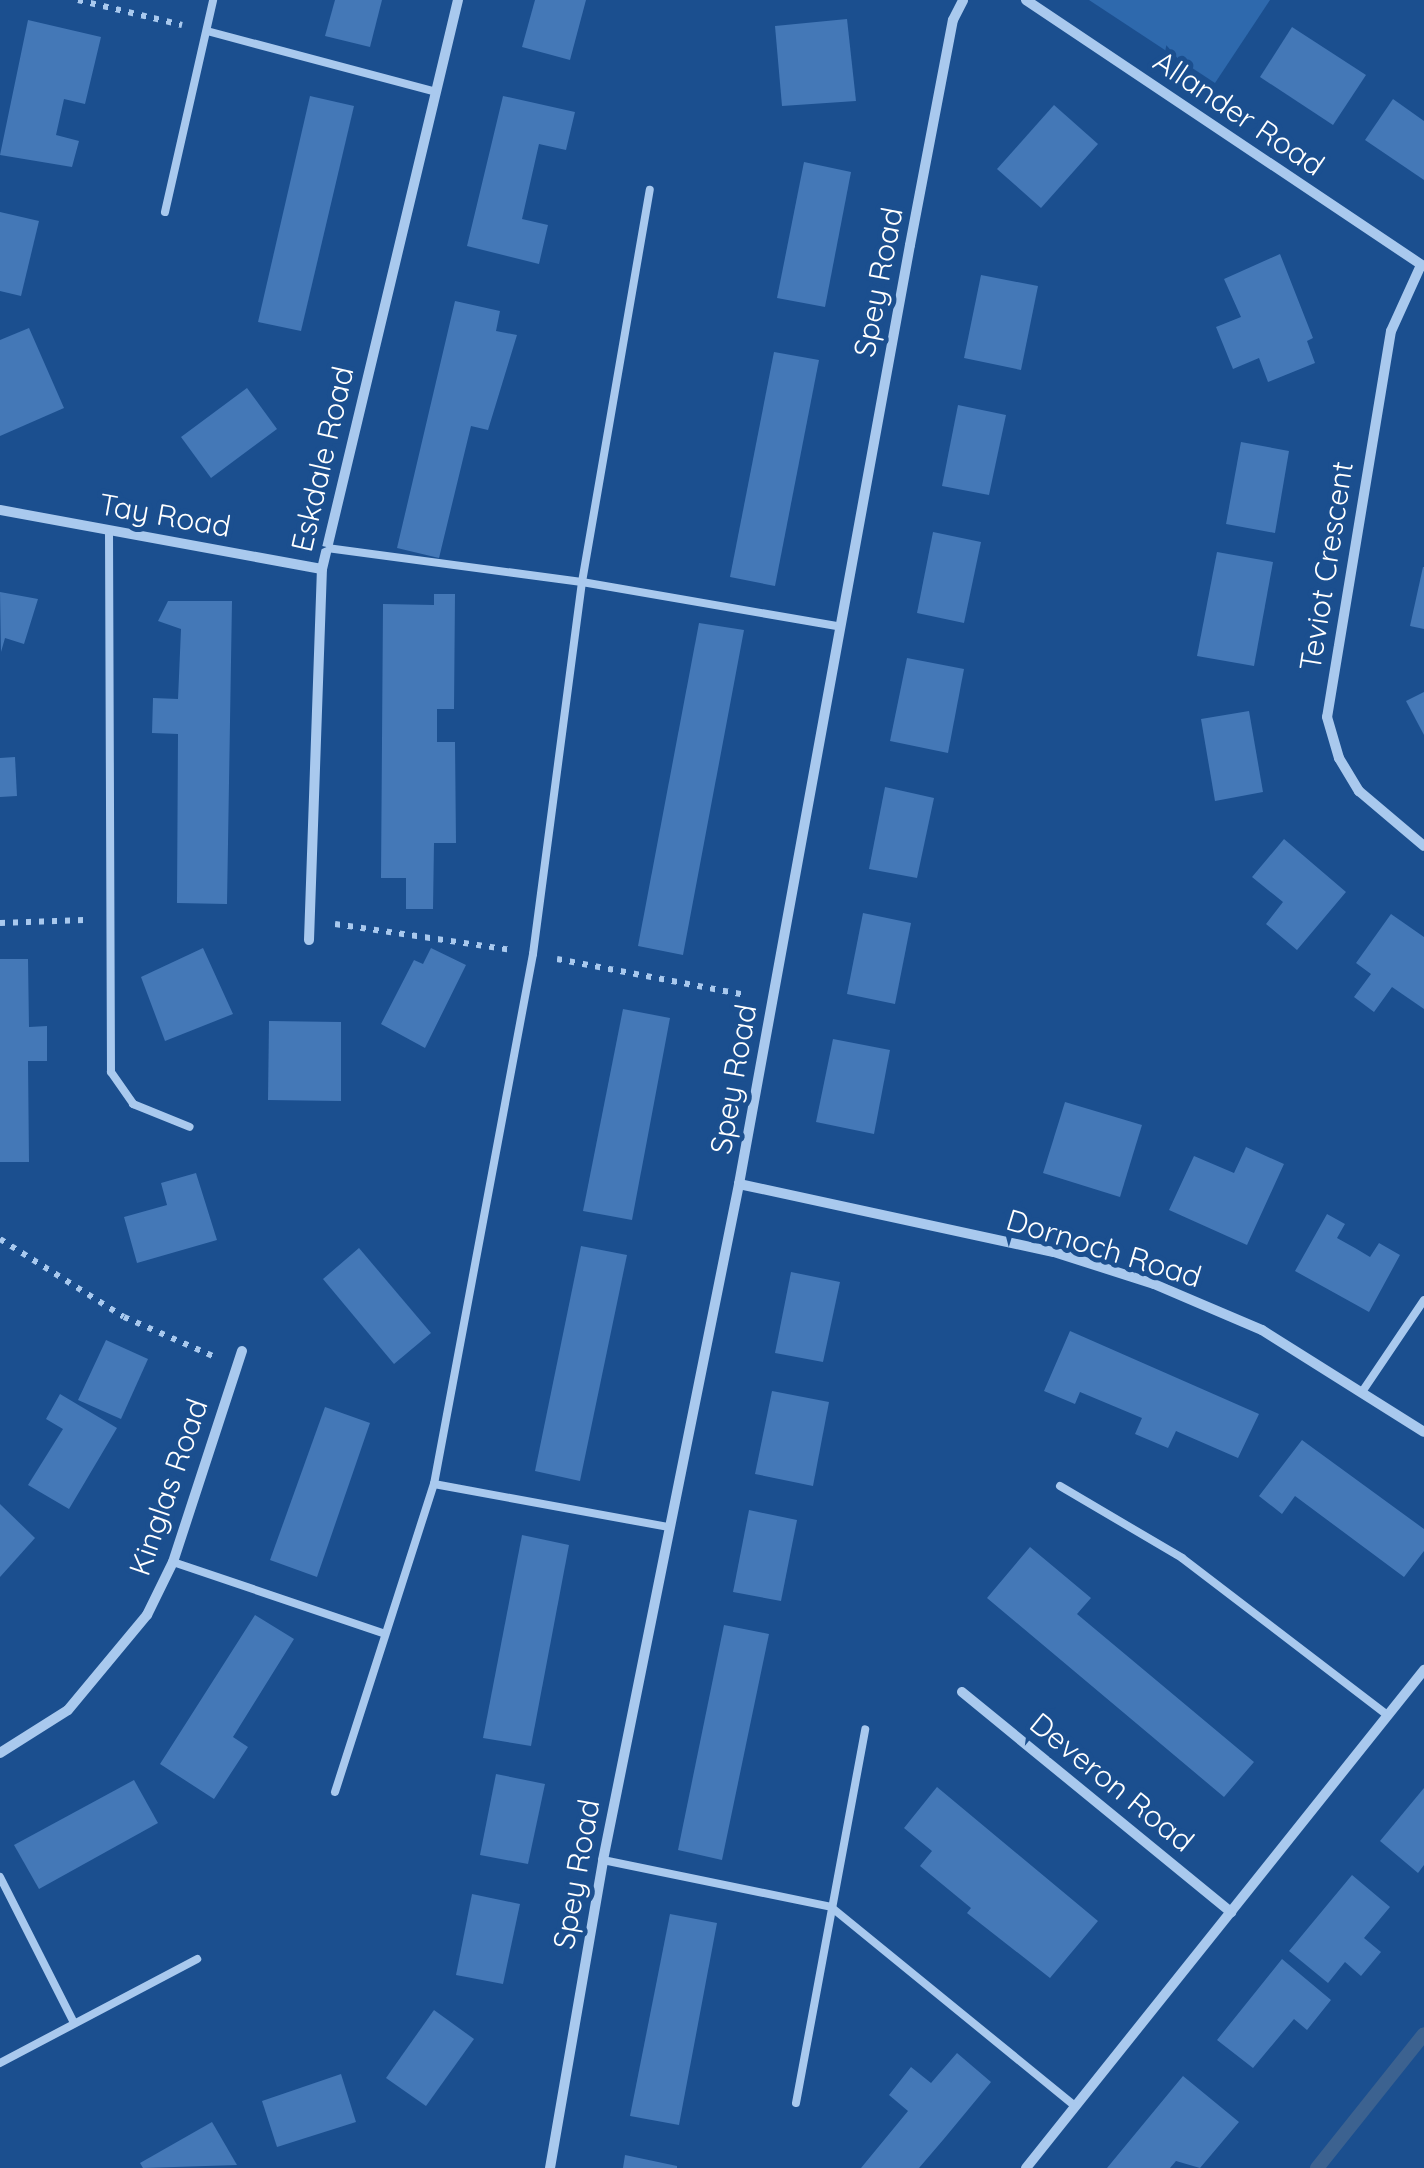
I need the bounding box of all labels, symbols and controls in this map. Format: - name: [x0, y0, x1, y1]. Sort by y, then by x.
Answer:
- street label: Allander Road: [1147, 43, 1331, 183]
- street label: Spey Road: [846, 204, 910, 360]
- street label: Eskdale Road: [283, 363, 361, 555]
- street label: Teviot Crescent: [1292, 459, 1360, 673]
- street label: Tay Road: [96, 486, 234, 544]
- street label: Spey Road: [702, 1001, 764, 1157]
- street label: Dornoch Road: [1002, 1201, 1206, 1295]
- street label: Kinglas Road: [121, 1394, 215, 1580]
- street label: Deveron Road: [1023, 1705, 1201, 1859]
- street label: Spey Road: [545, 1796, 607, 1952]

